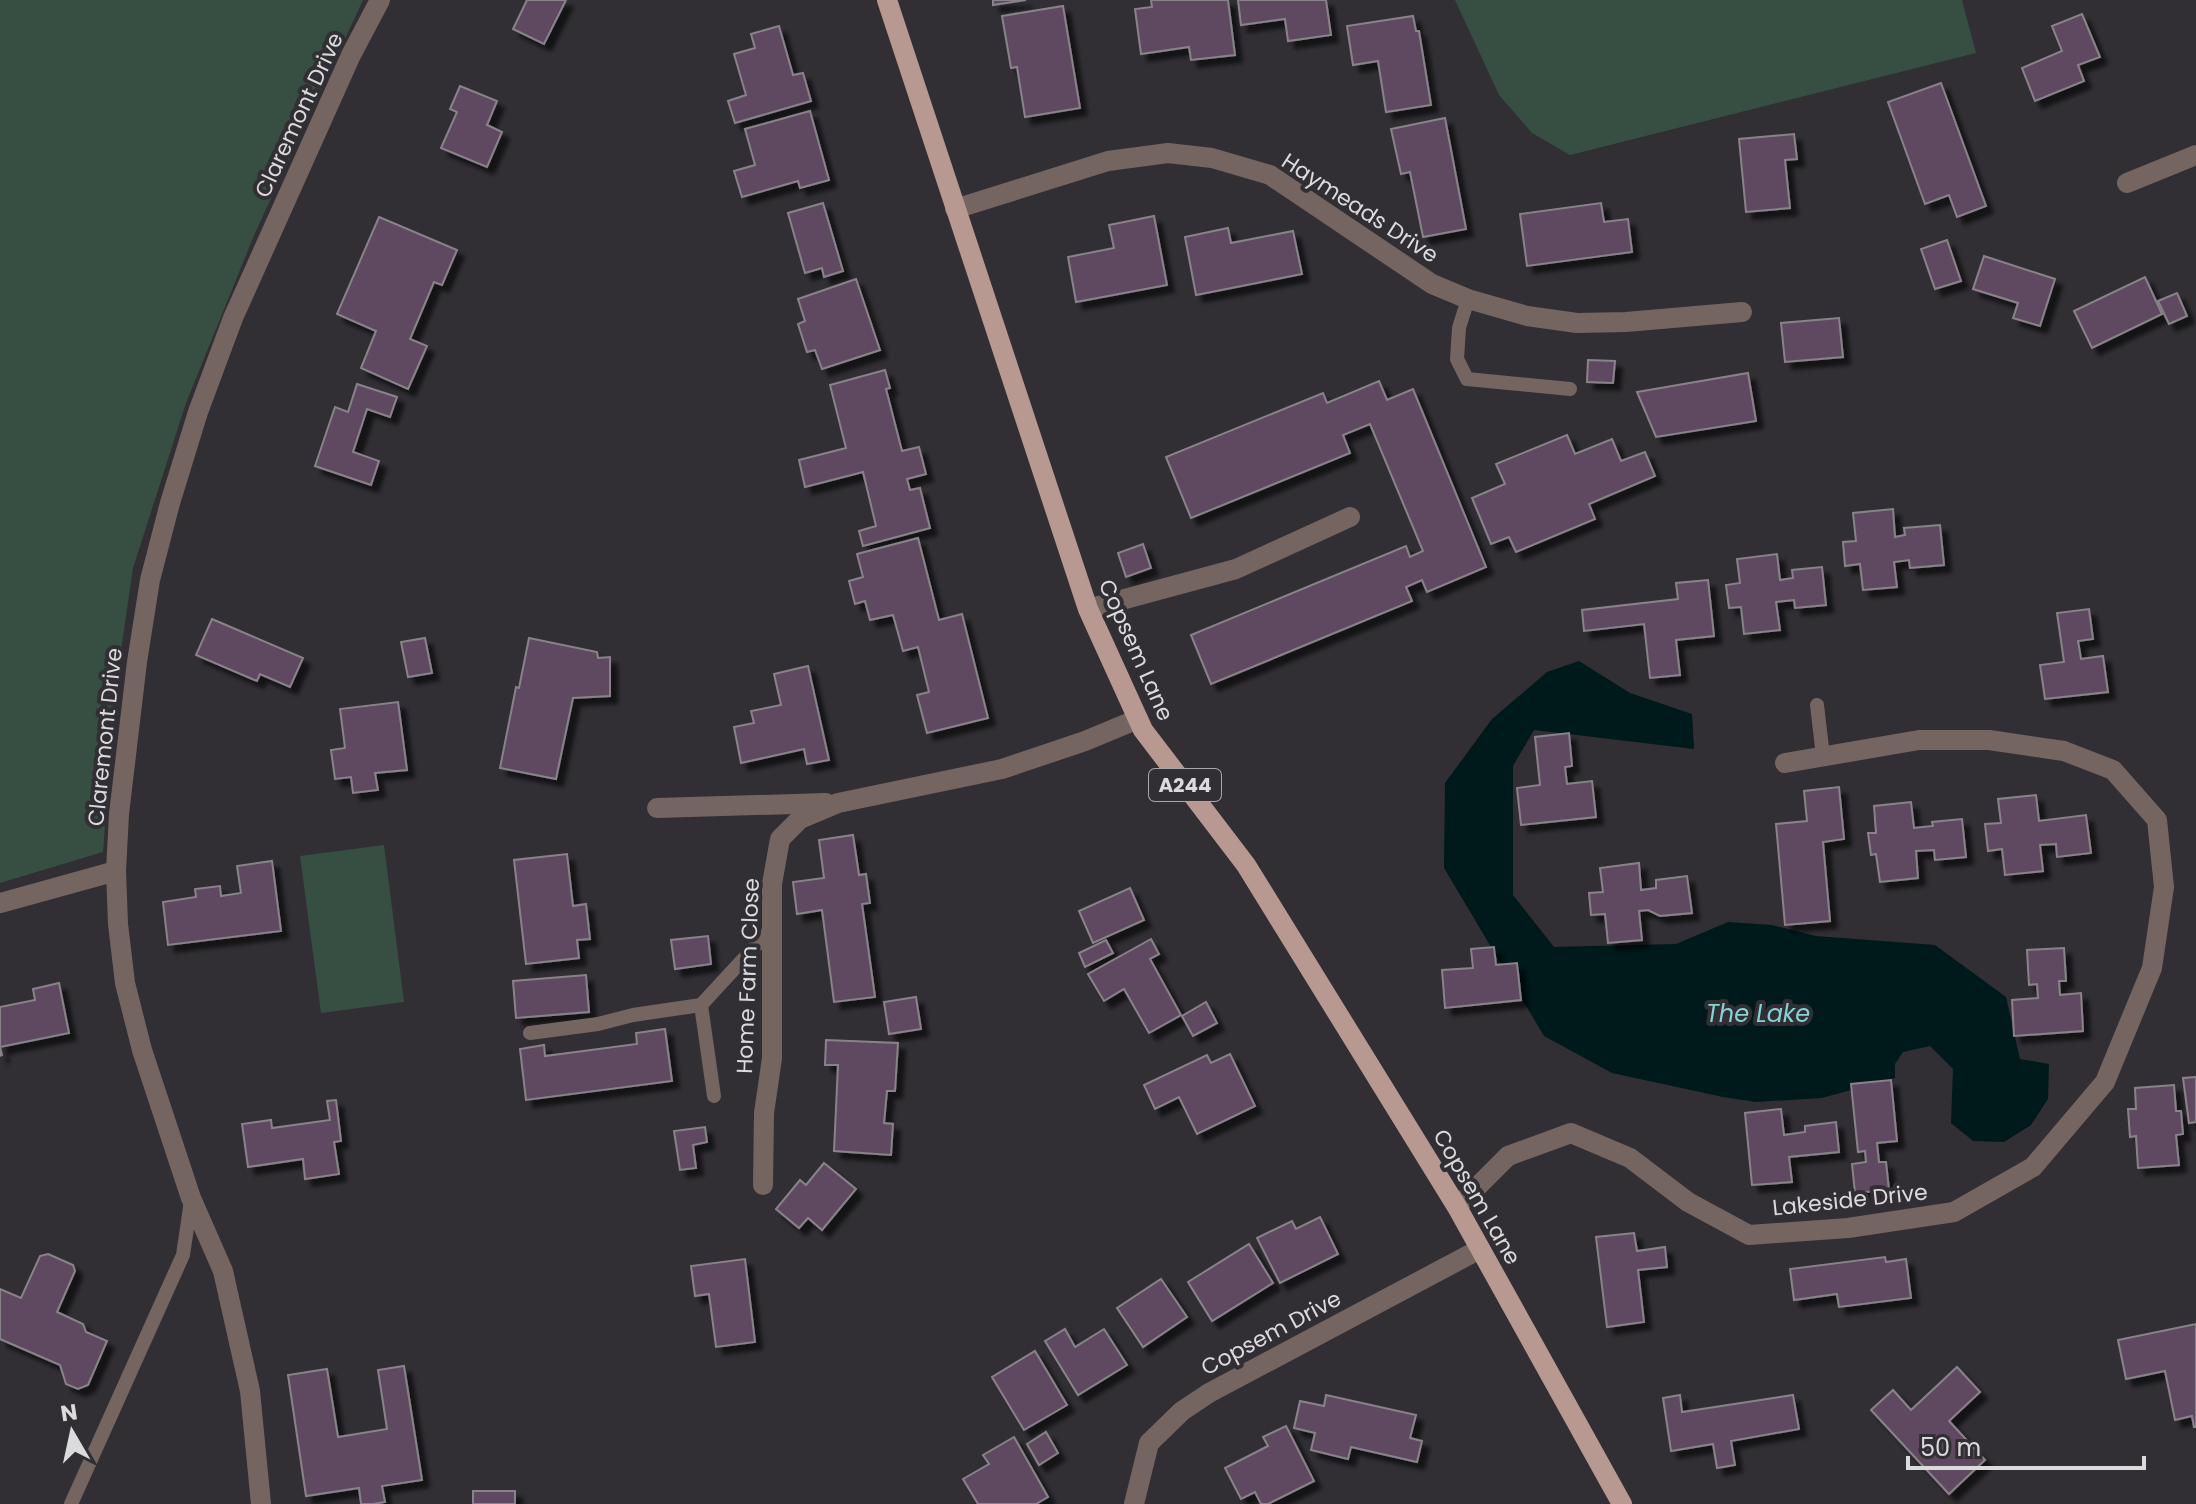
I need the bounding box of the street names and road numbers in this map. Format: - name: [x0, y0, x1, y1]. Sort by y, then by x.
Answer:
- street label: Claremont Drive: [247, 27, 351, 203]
- street label: Haymeads Drive: [1276, 146, 1444, 270]
- street label: Copsem Lane: [1091, 574, 1181, 726]
- street label: Claremont Drive: [80, 646, 130, 828]
- road number: A244: [1149, 769, 1221, 801]
- street label: Home Farm Close: [729, 878, 767, 1074]
- street label: Copsem Lane: [1426, 1124, 1528, 1270]
- street label: Lakeside Drive: [1771, 1176, 1929, 1224]
- street label: Copsem Drive: [1195, 1283, 1347, 1383]

